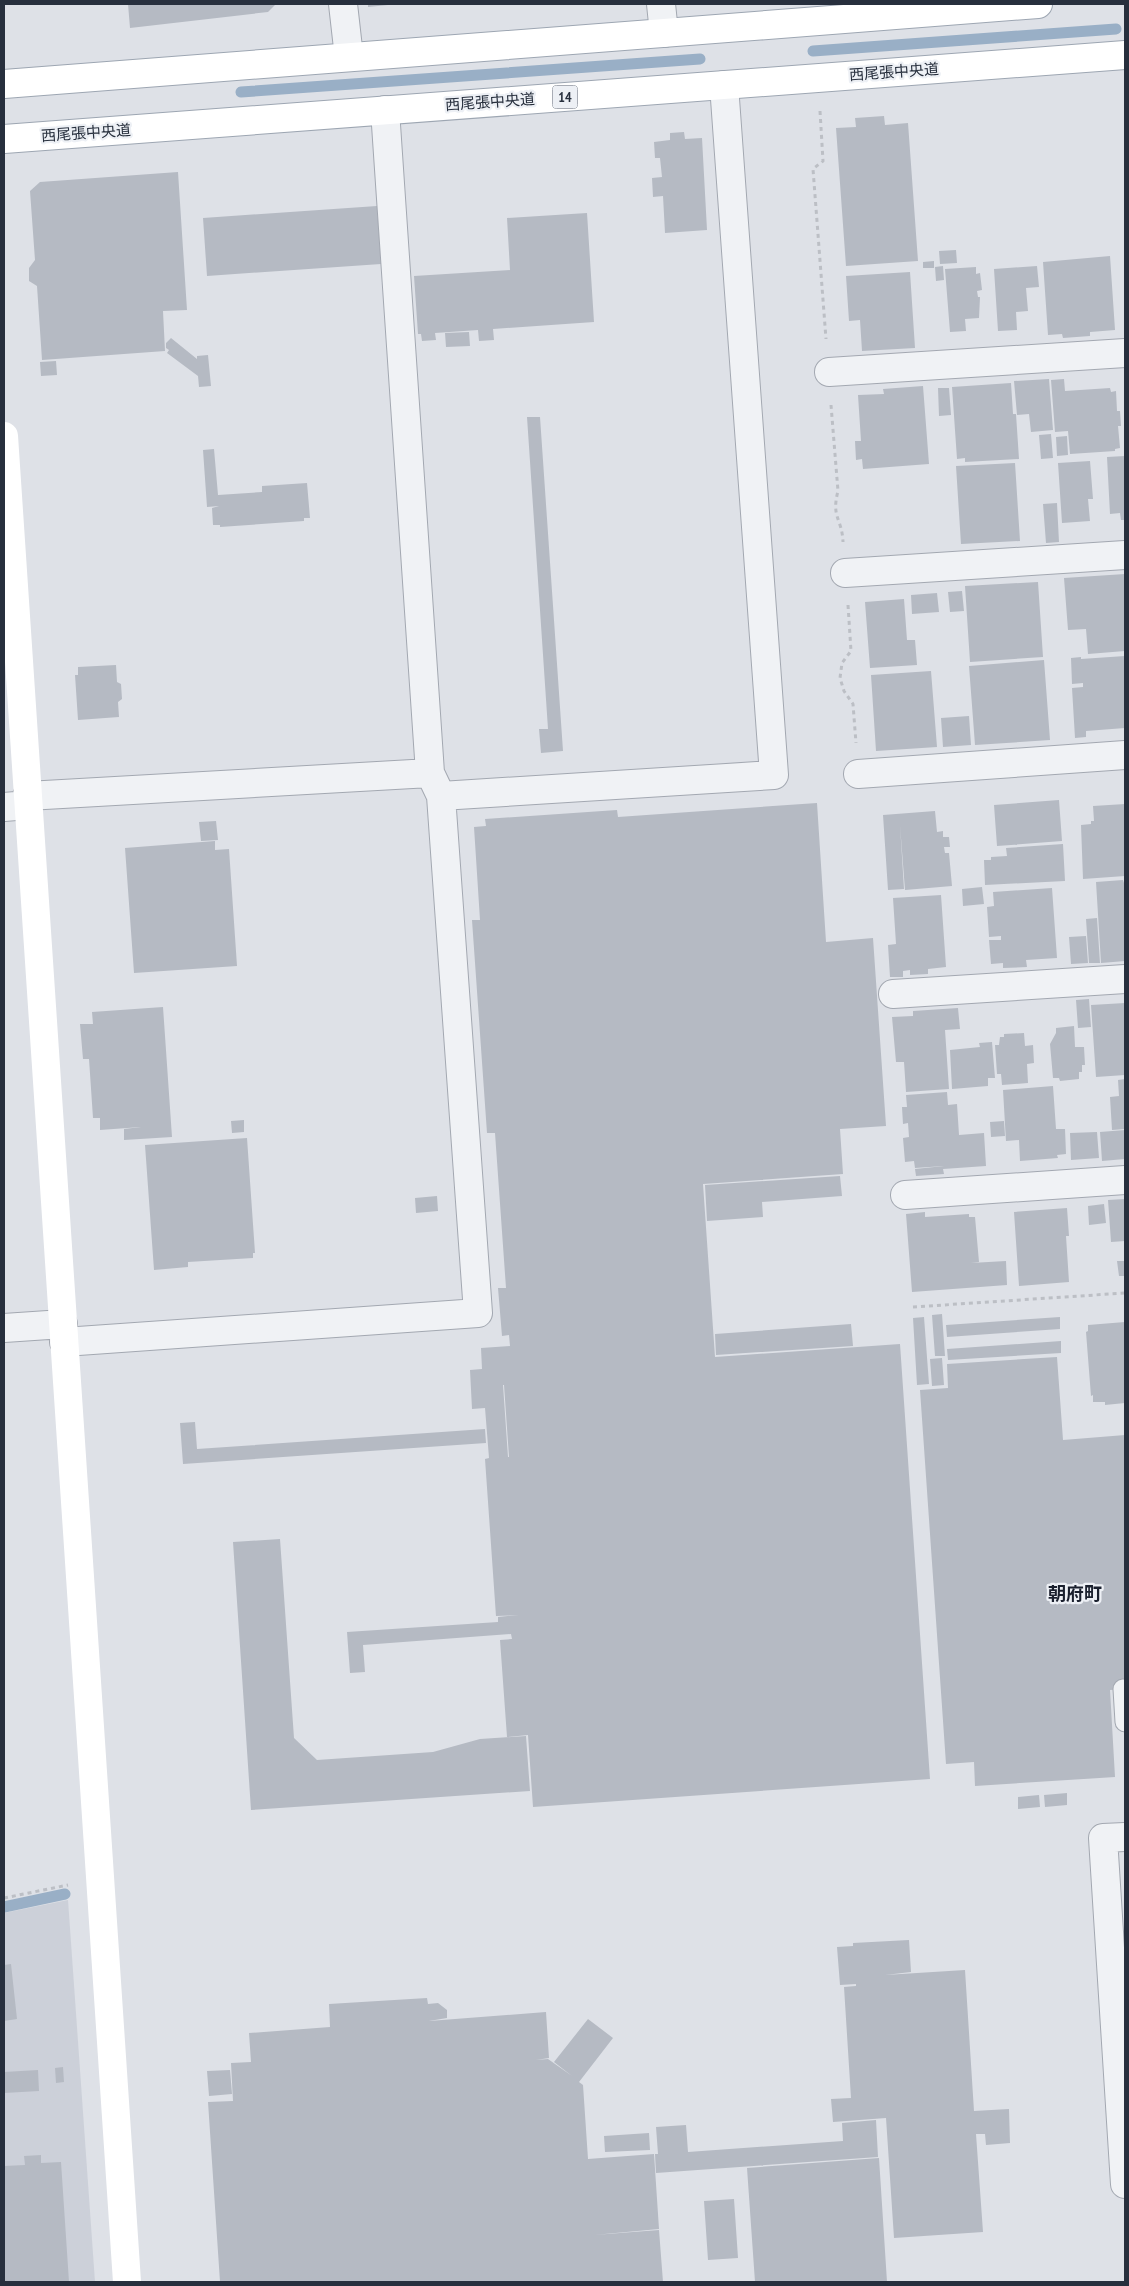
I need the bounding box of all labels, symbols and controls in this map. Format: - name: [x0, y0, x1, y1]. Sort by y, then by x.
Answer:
- street label: 西尾張中央道: [848, 59, 940, 84]
- road number: 14: [552, 85, 578, 108]
- street label: 西尾張中央道: [444, 89, 536, 114]
- street label: 西尾張中央道: [40, 120, 132, 145]
- district label: 朝府町: [1048, 1582, 1102, 1605]

